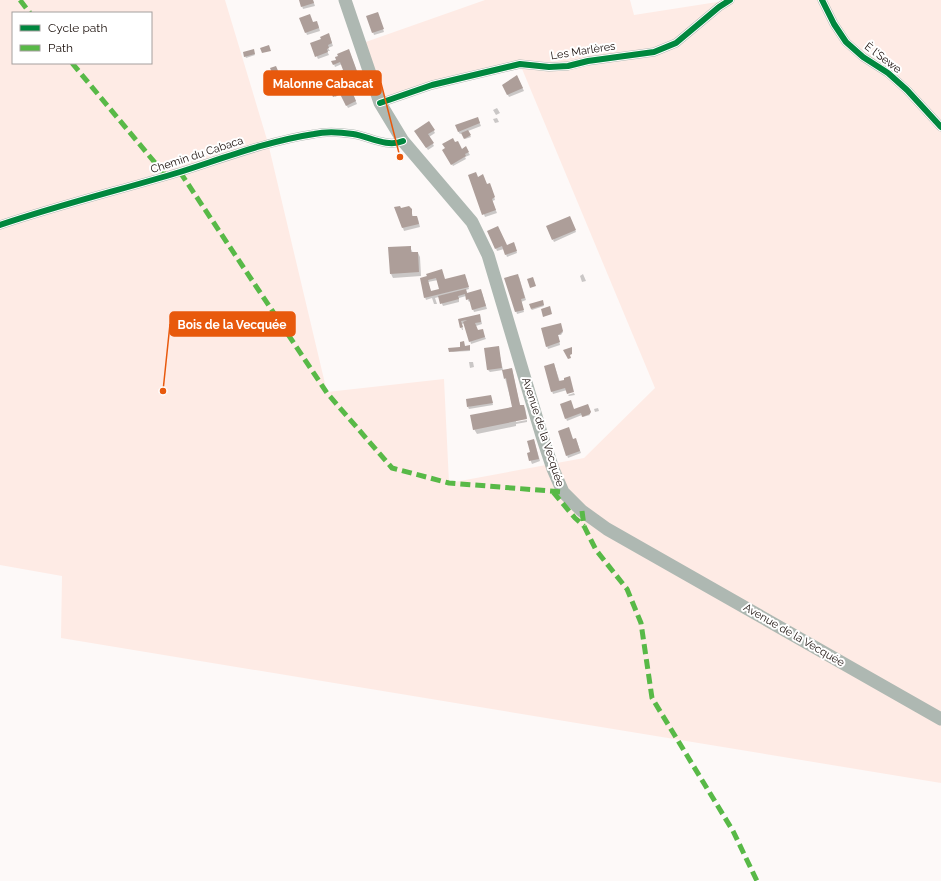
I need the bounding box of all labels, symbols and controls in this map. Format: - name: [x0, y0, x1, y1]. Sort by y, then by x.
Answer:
- legend: [12, 12, 152, 64]
- text: Cycle path: [48, 21, 107, 35]
- street label: Les Marlères: [550, 39, 616, 63]
- street label: È l'Sewe: [862, 39, 905, 76]
- text: Path: [48, 41, 73, 55]
- callout: Malonne Cabacat: [264, 71, 381, 95]
- text: Malonne Cabacat: [273, 77, 374, 91]
- street label: Chemin du Cabaca: [149, 134, 245, 176]
- callout: Bois de la Vecquée: [170, 312, 295, 336]
- text: Bois de la Vecquée: [178, 318, 286, 332]
- street label: Avenue de la Vecquée: [519, 376, 567, 489]
- street label: Avenue de la Vecquée: [741, 601, 847, 669]

